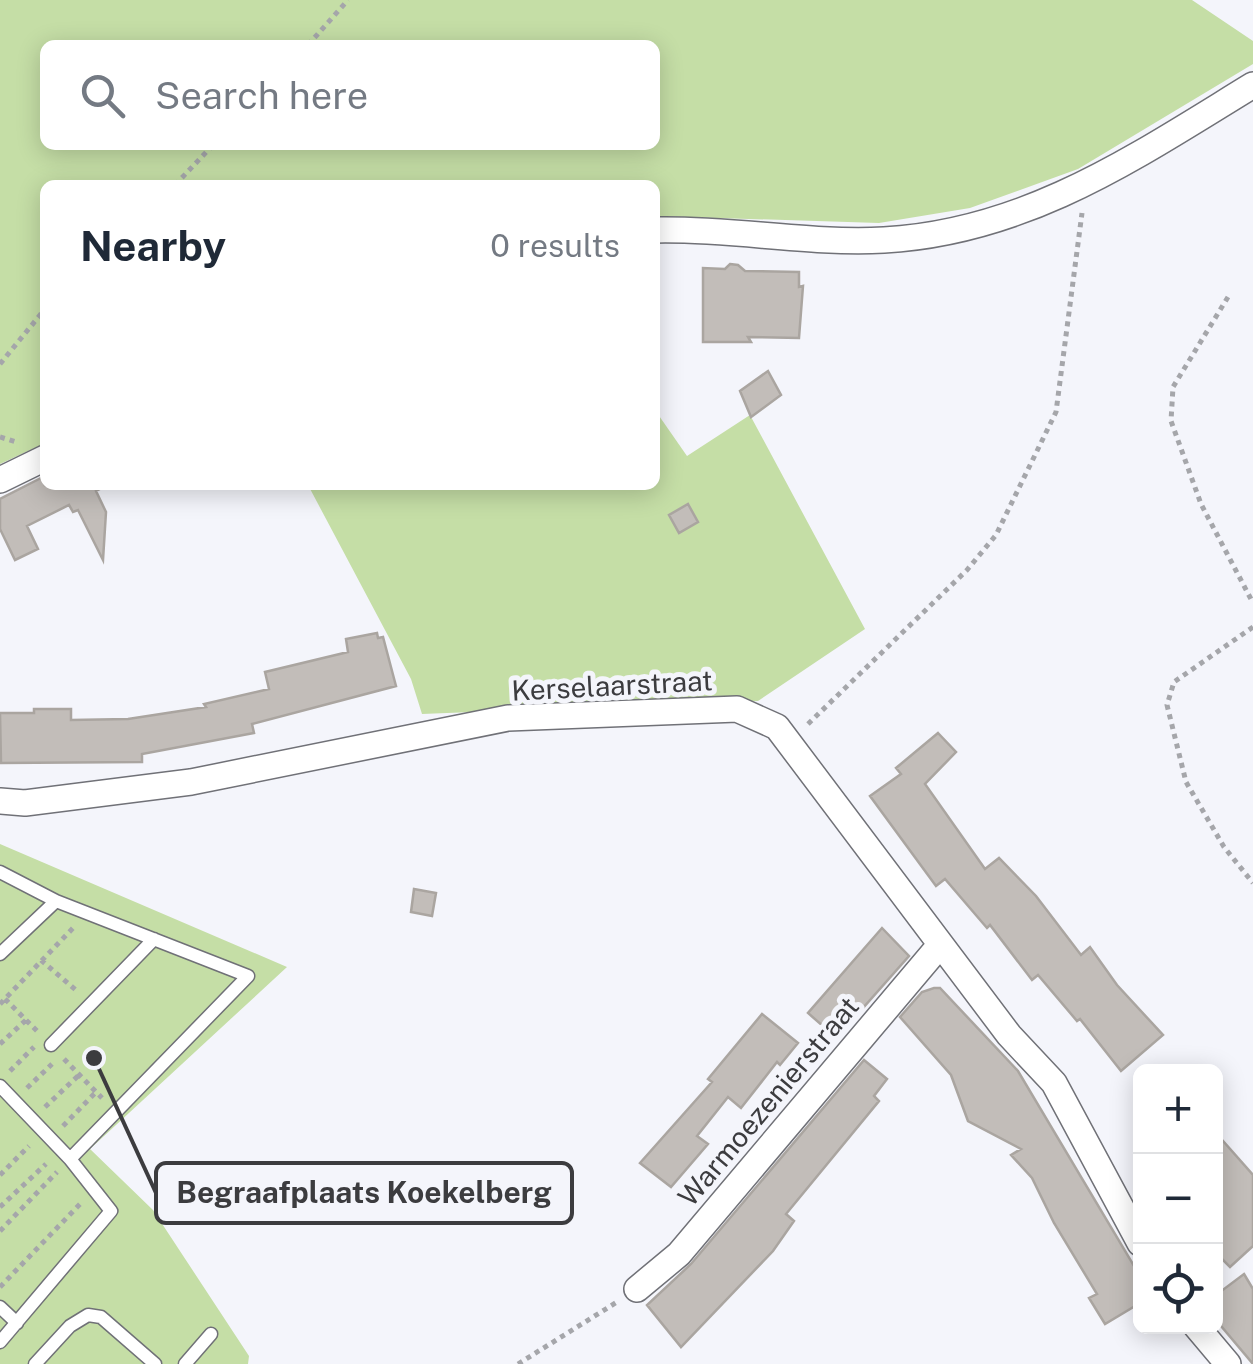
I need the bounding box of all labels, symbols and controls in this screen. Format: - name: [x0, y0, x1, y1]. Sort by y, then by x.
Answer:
- search box: [40, 40, 660, 150]
- icon: search: [75, 68, 130, 123]
- text: Search here: [155, 73, 368, 118]
- text: Nearby: [80, 221, 226, 270]
- text: 0 results: [490, 227, 620, 264]
- street label: Kerselaarstraat: [510, 663, 714, 707]
- street label: Warmoezenierstraat: [671, 990, 865, 1212]
- map controls: [1133, 1064, 1223, 1334]
- button: +: [1133, 1064, 1223, 1154]
- button: −: [1133, 1154, 1223, 1244]
- callout: Begraafplaats Koekelberg: [156, 1163, 572, 1223]
- text: Begraafplaats Koekelberg: [176, 1174, 552, 1210]
- button: locate: [1133, 1244, 1223, 1334]

